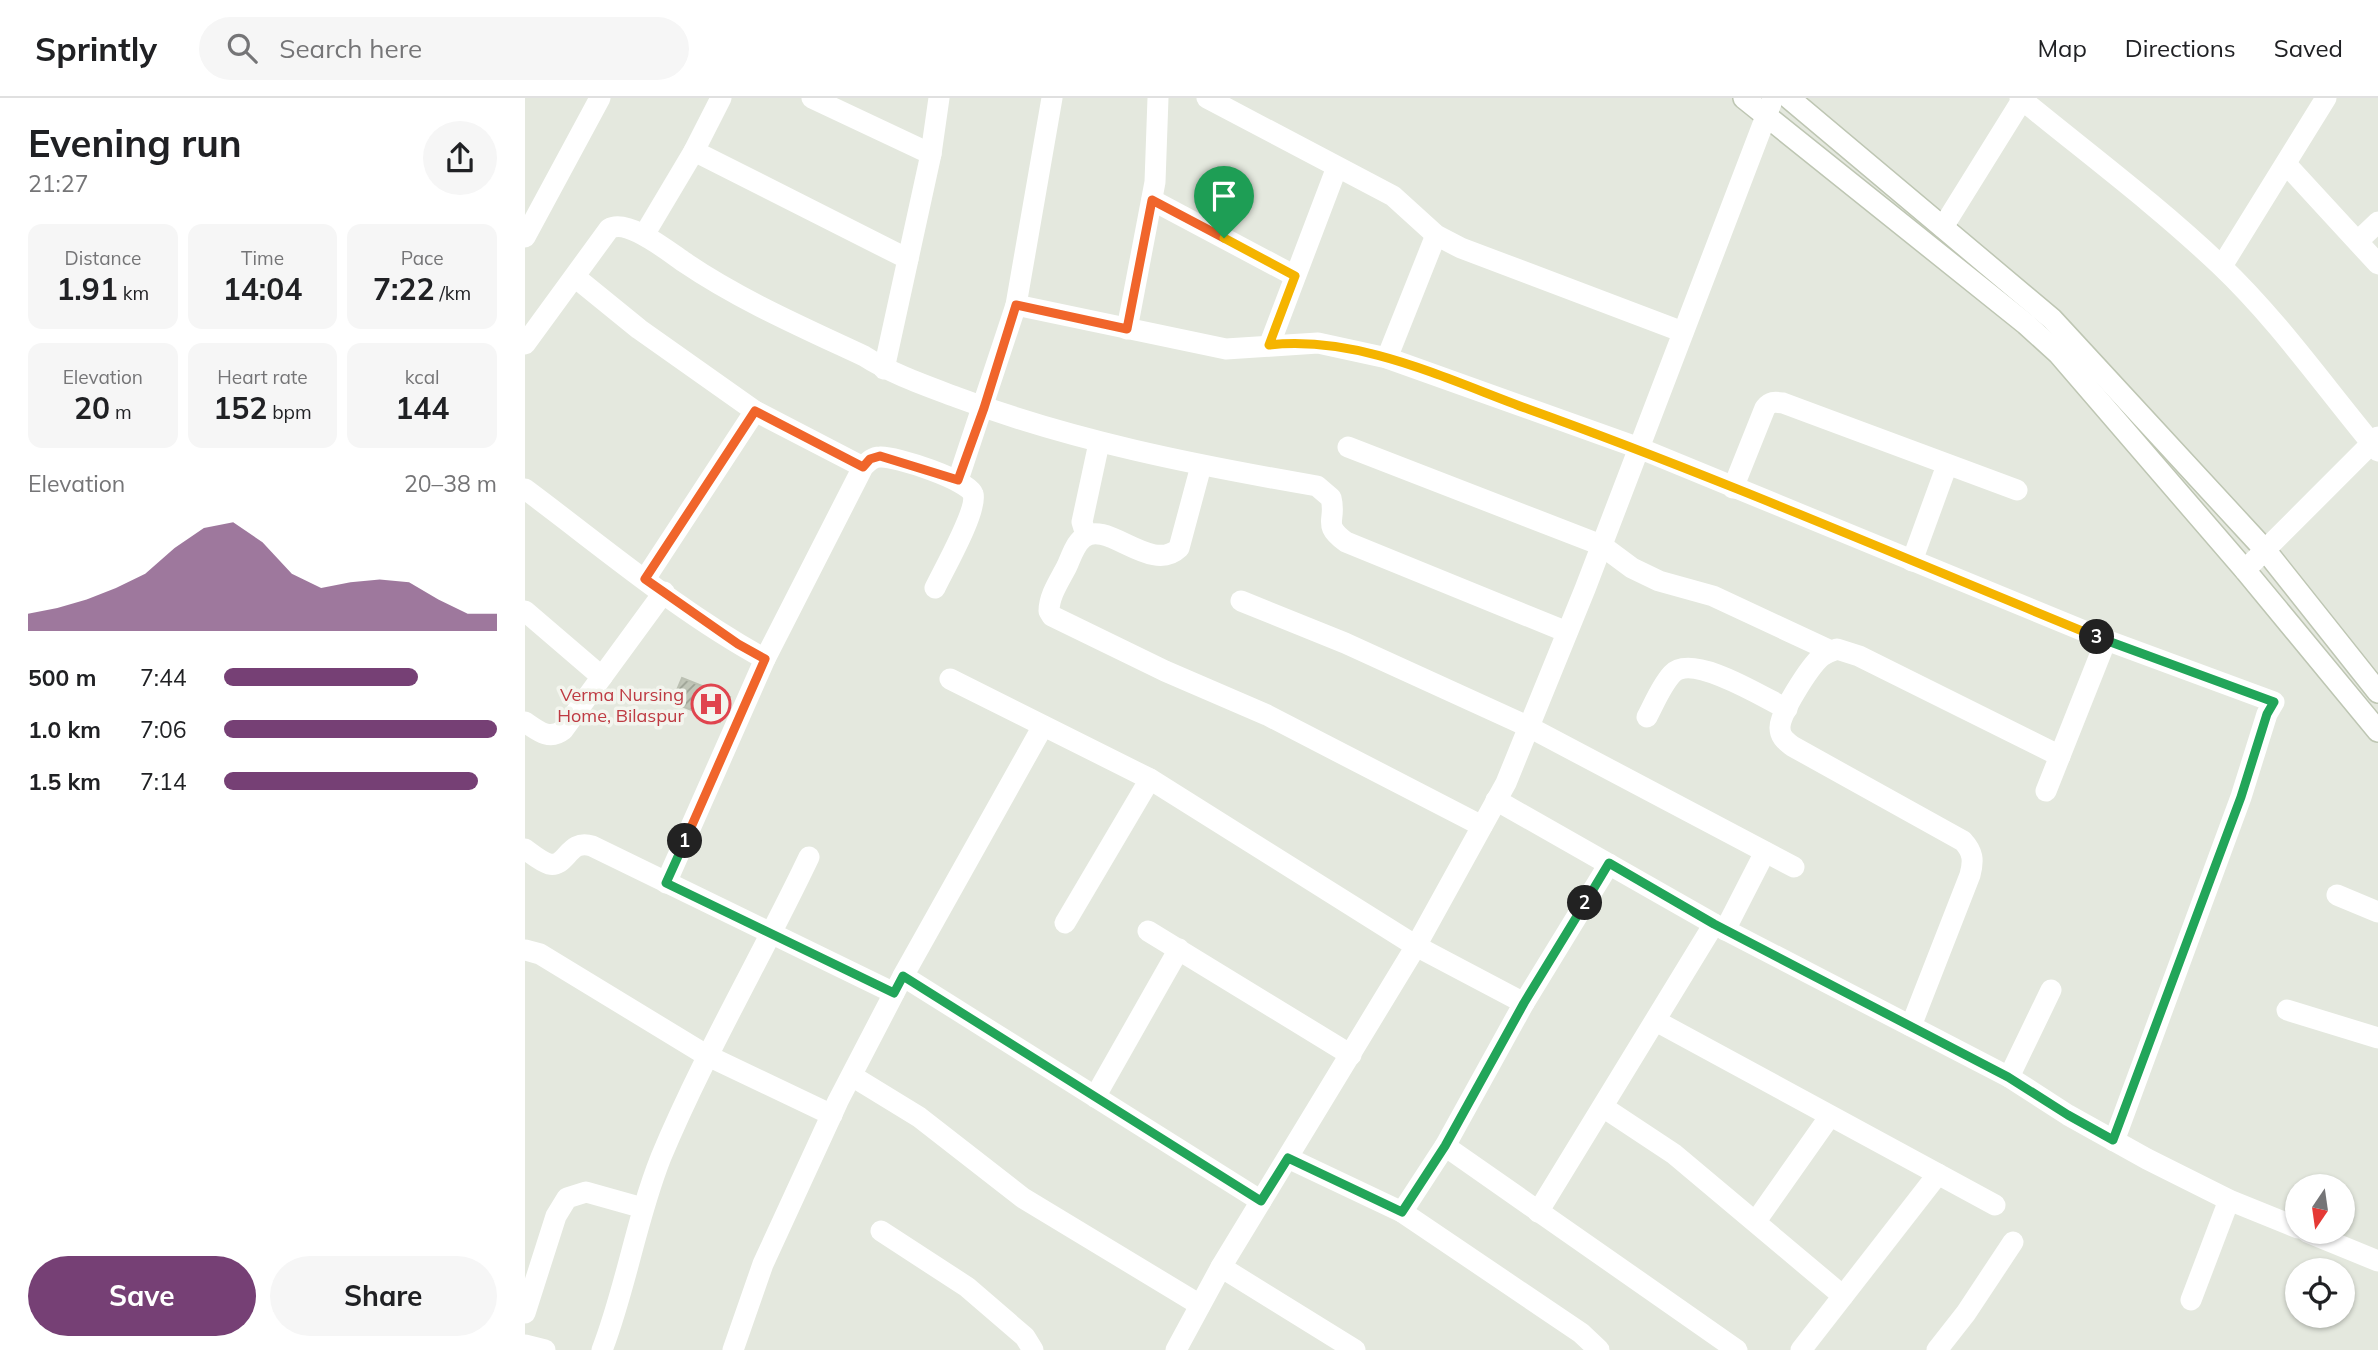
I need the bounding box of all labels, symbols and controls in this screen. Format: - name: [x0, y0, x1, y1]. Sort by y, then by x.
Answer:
- search box: [199, 17, 689, 80]
- text: Sprintly: [35, 28, 157, 69]
- icon: search: [223, 29, 261, 67]
- text: Search here: [279, 32, 422, 65]
- text: Map: [2037, 33, 2087, 63]
- text: Directions: [2125, 33, 2236, 63]
- text: Saved: [2274, 33, 2343, 63]
- text: Evening run: [28, 119, 242, 167]
- button: share: [423, 121, 497, 195]
- pin: [1194, 166, 1254, 238]
- text: 21:27: [28, 169, 88, 198]
- icon: arrive: [1205, 177, 1243, 215]
- text: Distance: [64, 246, 141, 270]
- text: Time: [241, 246, 284, 270]
- text: Pace: [401, 246, 444, 270]
- text: 1.91: [56, 270, 118, 308]
- text: 14:04: [223, 270, 302, 308]
- text: 7:22: [373, 270, 434, 308]
- text: km: [118, 281, 149, 305]
- text: /km: [434, 281, 471, 305]
- text: Elevation: [63, 365, 143, 389]
- text: Heart rate: [217, 365, 308, 389]
- text: kcal: [405, 365, 440, 389]
- text: 20: [74, 389, 110, 427]
- text: 152: [213, 389, 267, 427]
- text: 144: [395, 389, 449, 427]
- text: m: [110, 400, 132, 424]
- text: bpm: [267, 400, 312, 424]
- text: Elevation: [28, 469, 125, 498]
- text: 20–38 m: [404, 469, 497, 498]
- pin: 3: [2079, 620, 2115, 654]
- text: 3: [2091, 624, 2102, 648]
- text: 500 m: [28, 663, 96, 692]
- text: 7:44: [140, 663, 187, 692]
- place label: Verma Nursing Home, Bilaspur: [557, 683, 684, 727]
- hospital icon: Verma Nursing Home, Bilaspur: [690, 683, 732, 725]
- text: 1.0 km: [28, 715, 101, 744]
- text: 7:06: [140, 715, 187, 744]
- text: 1.5 km: [28, 767, 101, 796]
- text: 7:14: [140, 767, 187, 796]
- pin: 1: [667, 824, 703, 858]
- text: 1: [679, 828, 690, 852]
- pin: 2: [1567, 886, 1603, 920]
- text: 2: [1579, 890, 1590, 914]
- north arrow: [2285, 1174, 2355, 1244]
- map controls: [2285, 1174, 2355, 1328]
- button: Save: [28, 1256, 256, 1336]
- button: Share: [270, 1256, 497, 1336]
- button: locate: [2285, 1258, 2355, 1328]

